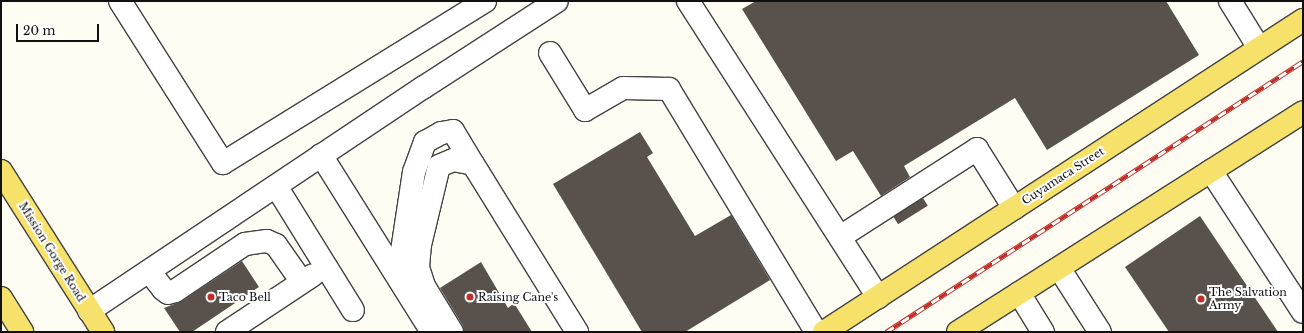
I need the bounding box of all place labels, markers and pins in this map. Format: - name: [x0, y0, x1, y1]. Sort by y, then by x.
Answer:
- place label: The Salvation Army: [1209, 286, 1287, 312]
- place label: Taco Bell: [219, 290, 271, 304]
- place label: Raising Cane's: [478, 290, 558, 304]
- marker: Taco Bell: [206, 292, 216, 302]
- marker: Raising Cane's: [465, 292, 475, 302]
- marker: The Salvation Army: [1196, 294, 1206, 304]

